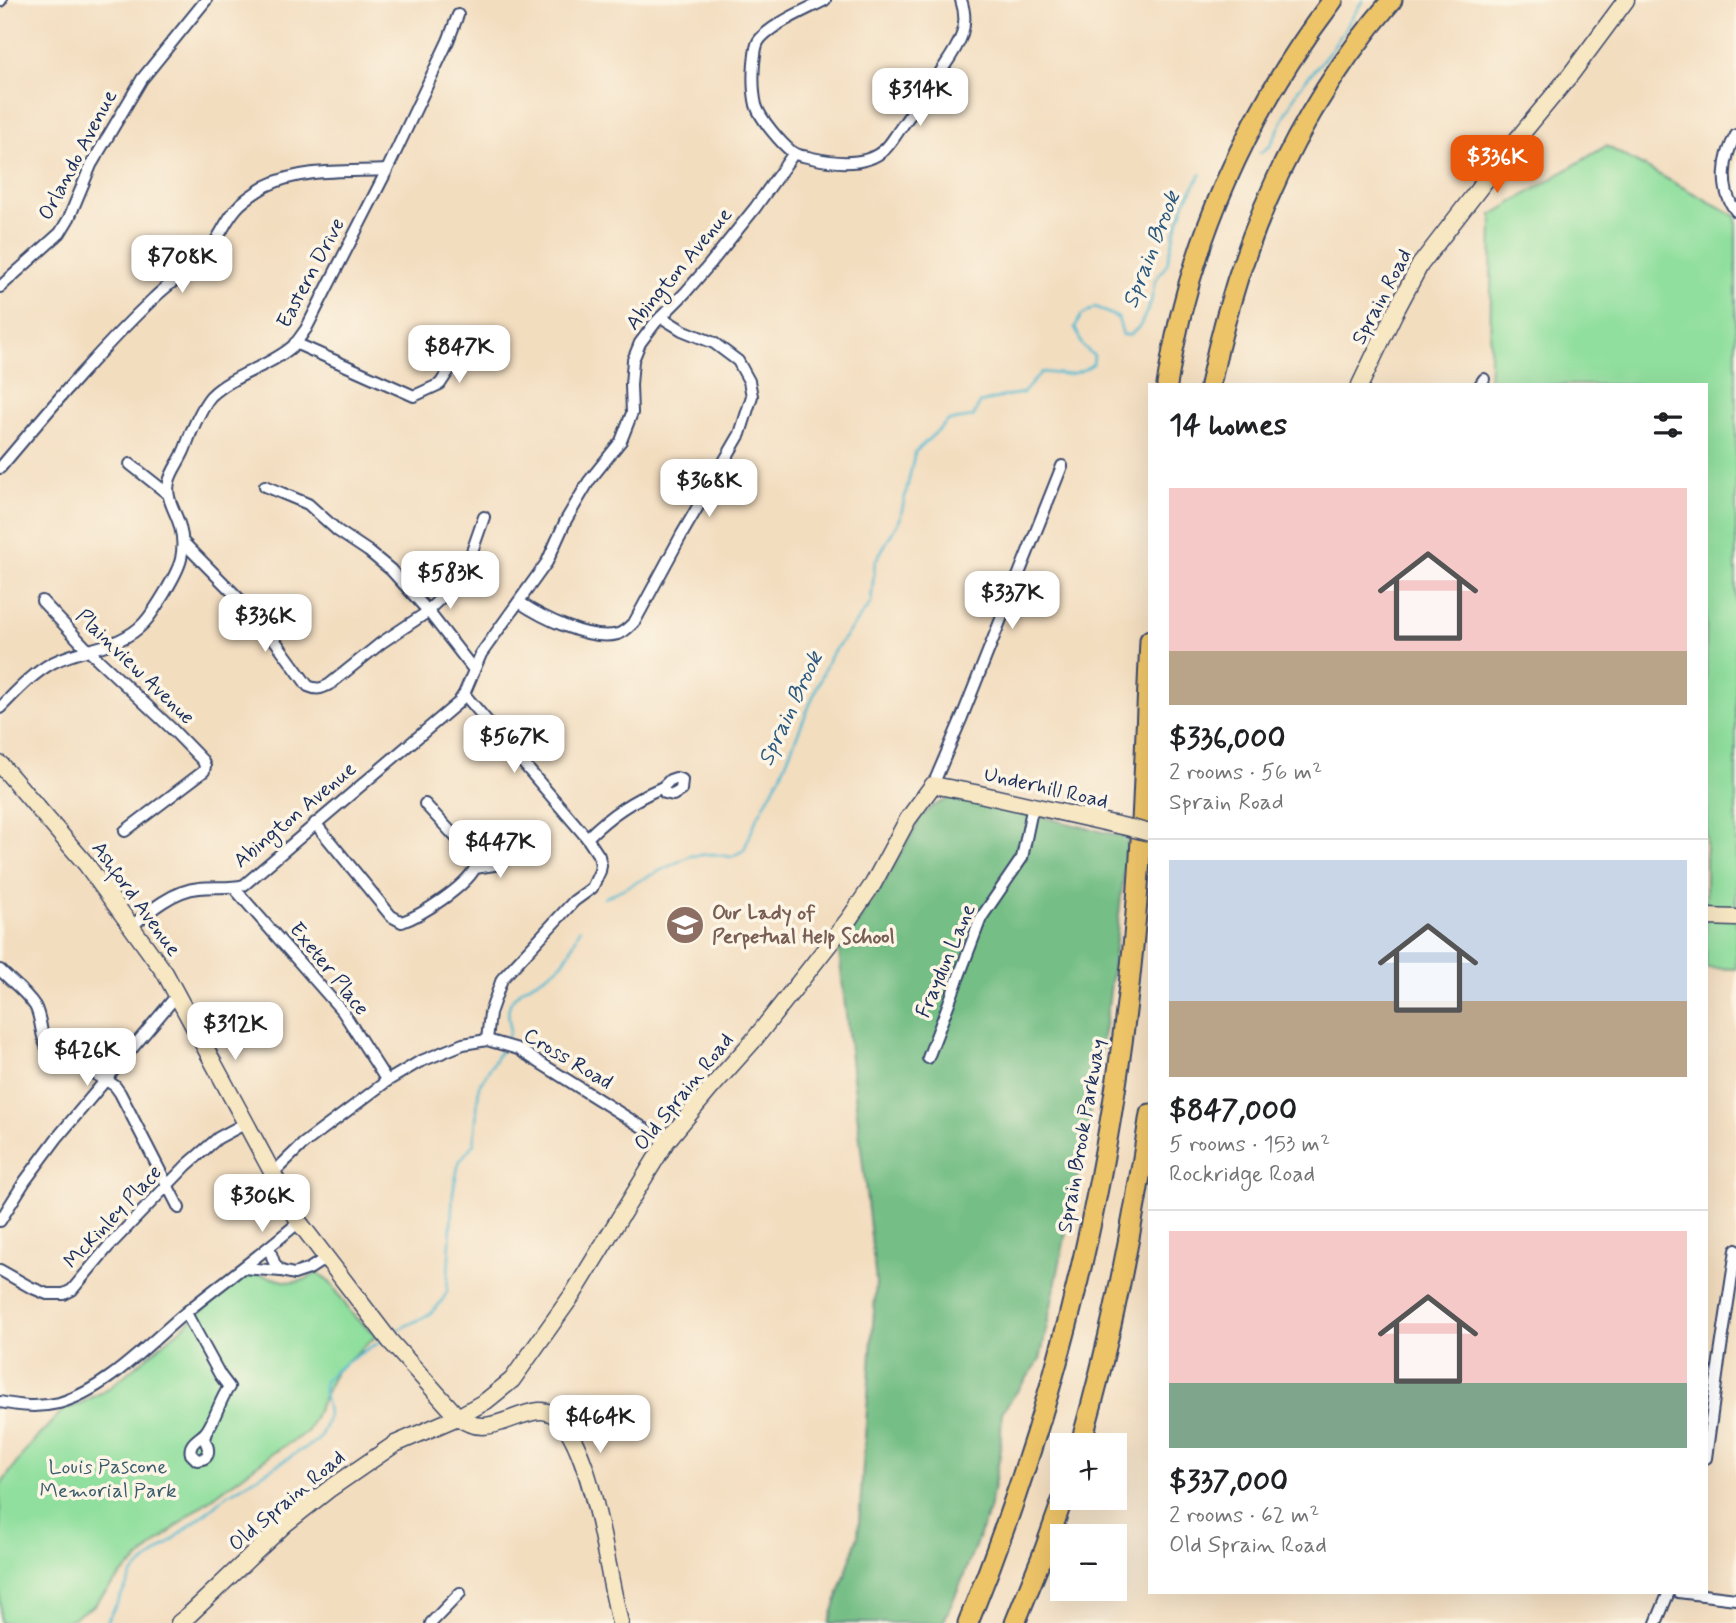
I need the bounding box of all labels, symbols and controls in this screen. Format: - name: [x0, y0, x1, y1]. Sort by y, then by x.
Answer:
- pin: $314K: [871, 68, 969, 128]
- text: $314K: [888, 76, 952, 106]
- street label: Orlando Avenue: [32, 85, 124, 225]
- pin: $336K: [1448, 136, 1546, 195]
- text: $336K: [1467, 143, 1527, 173]
- water label: Sprain Brook: [1116, 186, 1189, 313]
- street label: Abington Avenue: [619, 202, 739, 337]
- street label: Eastern Drive: [270, 213, 352, 333]
- pin: $708K: [133, 236, 231, 295]
- text: $708K: [147, 243, 217, 273]
- street label: Sprain Road: [1345, 244, 1419, 350]
- pin: $847K: [410, 326, 508, 385]
- text: $847K: [424, 333, 494, 363]
- text: 14 homes: [1169, 406, 1287, 445]
- icon: filters: [1649, 406, 1687, 444]
- pin: $368K: [660, 460, 758, 519]
- text: $368K: [676, 467, 742, 497]
- icon: home: [1365, 533, 1491, 659]
- pin: $583K: [401, 552, 499, 611]
- text: $583K: [417, 559, 483, 589]
- pin: $337K: [963, 572, 1061, 631]
- text: $337K: [981, 579, 1043, 609]
- pin: $336K: [216, 594, 314, 654]
- text: $336K: [235, 602, 295, 632]
- street label: Plainview Avenue: [69, 603, 201, 731]
- water label: Sprain Brook: [751, 646, 831, 771]
- pin: $567K: [465, 716, 563, 775]
- text: $336,000: [1169, 719, 1286, 758]
- text: $567K: [479, 723, 549, 753]
- street label: Abington Avenue: [228, 755, 363, 875]
- text: 2 rooms · 56 m²: [1169, 758, 1322, 788]
- street label: Underhill Road: [981, 760, 1111, 816]
- text: Sprain Road: [1169, 788, 1284, 818]
- pin: $447K: [451, 820, 549, 880]
- text: $447K: [465, 828, 535, 858]
- street label: Ashford Avenue: [83, 836, 187, 963]
- place label: Our Lady of Perpetual Help School: [712, 899, 895, 951]
- street label: Fraydun Lane: [909, 900, 983, 1022]
- school or university icon: Our Lady of Perpetual Help School: [664, 904, 706, 946]
- icon: home: [1365, 905, 1491, 1031]
- street label: Exeter Place: [283, 916, 375, 1022]
- pin: $312K: [186, 1002, 284, 1062]
- text: $312K: [203, 1010, 267, 1040]
- street label: Cross Road: [518, 1021, 618, 1097]
- street label: Old Sprain Road: [628, 1027, 740, 1157]
- pin: $426K: [38, 1028, 136, 1088]
- text: $426K: [54, 1036, 120, 1066]
- street label: Sprain Brook Parkway: [1051, 1037, 1113, 1235]
- text: $847,000: [1169, 1091, 1297, 1130]
- text: 5 rooms · 153 m²: [1169, 1130, 1330, 1160]
- street label: McKinley Place: [58, 1159, 168, 1275]
- text: Rockridge Road: [1169, 1160, 1315, 1190]
- pin: $306K: [213, 1174, 311, 1234]
- text: $306K: [230, 1182, 294, 1212]
- icon: home: [1365, 1276, 1491, 1402]
- pin: $464K: [551, 1396, 649, 1455]
- text: $464K: [565, 1403, 635, 1433]
- map controls: [1050, 1433, 1127, 1601]
- button: +: [1050, 1433, 1127, 1510]
- street label: Old Sprain Road: [223, 1444, 351, 1558]
- park label: Louis Pascone Memorial Park: [39, 1453, 177, 1505]
- text: $337,000: [1169, 1462, 1288, 1501]
- text: 2 rooms · 62 m²: [1169, 1501, 1320, 1531]
- button: −: [1050, 1524, 1127, 1601]
- text: Old Sprain Road: [1169, 1531, 1327, 1561]

